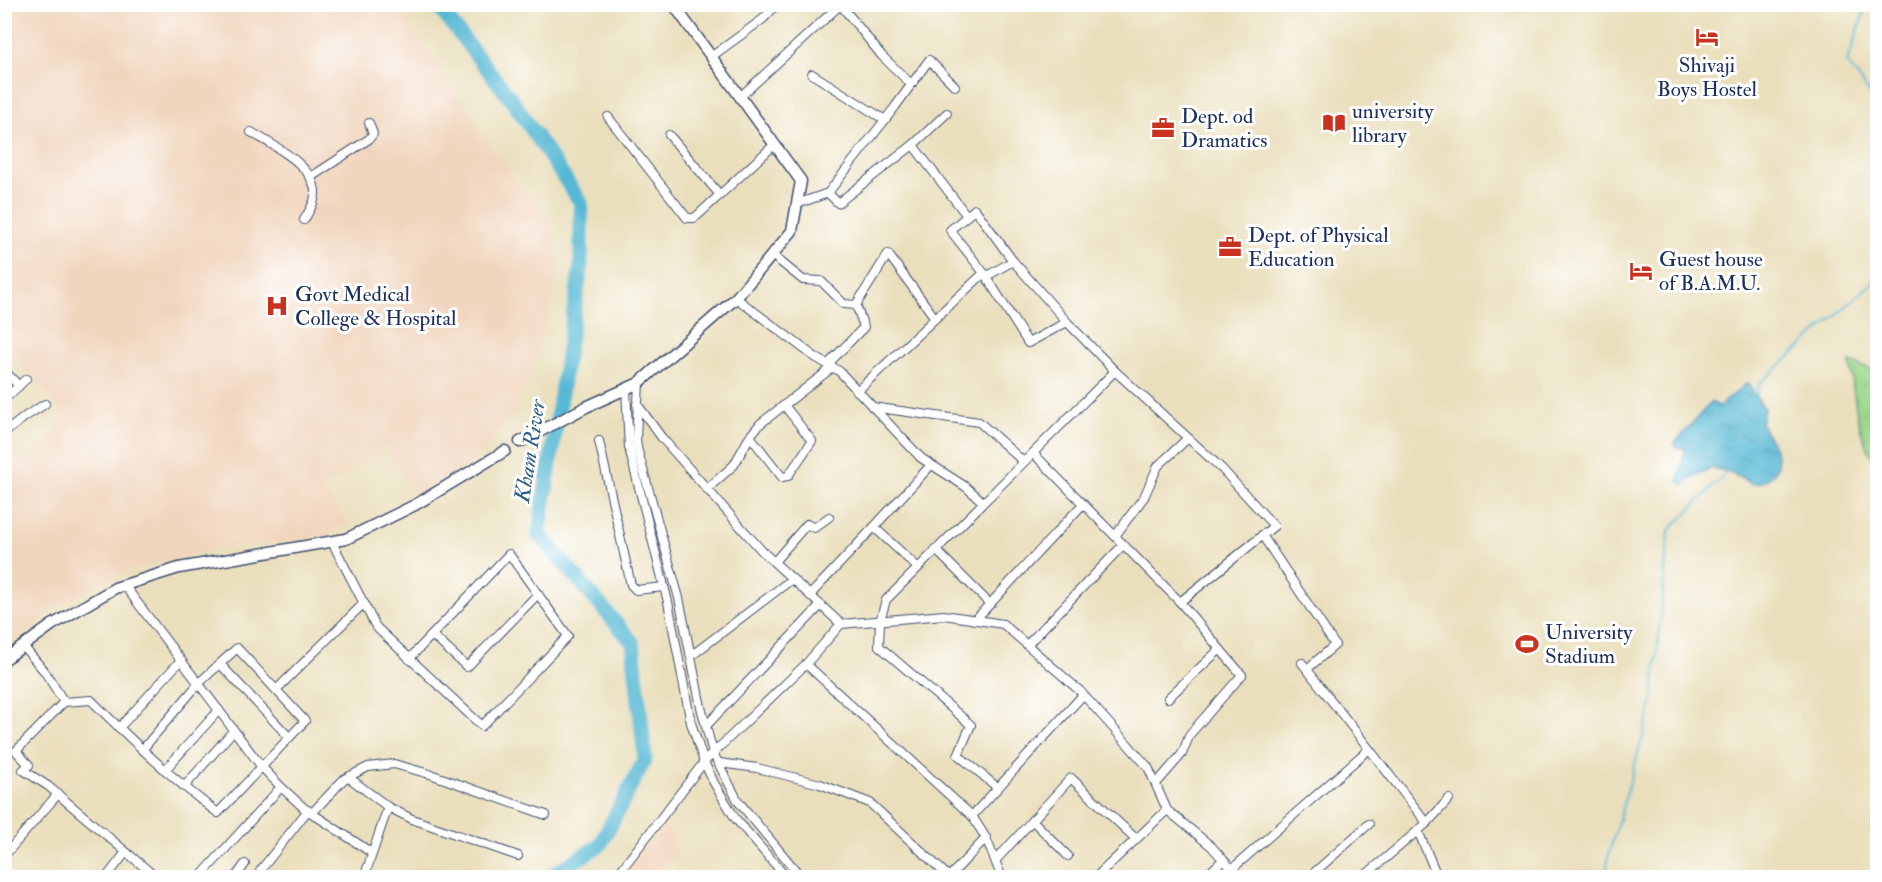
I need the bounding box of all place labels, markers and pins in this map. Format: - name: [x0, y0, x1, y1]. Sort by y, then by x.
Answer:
- hotel icon: Shivaji Boys Hostel: [1694, 24, 1720, 50]
- place label: Shivaji Boys Hostel: [1657, 52, 1758, 103]
- place label: university library: [1352, 98, 1434, 149]
- place label: Dept. od Dramatics: [1181, 103, 1267, 154]
- library icon: university library: [1321, 110, 1347, 136]
- office icon: Dept. od Dramatics: [1150, 115, 1176, 141]
- place label: Dept. of Physical Education: [1248, 222, 1389, 273]
- office icon: Dept. of Physical Education: [1217, 234, 1243, 260]
- place label: Guest house of B.A.M.U.: [1659, 246, 1763, 297]
- hotel icon: Guest house of B.A.M.U.: [1628, 258, 1654, 284]
- place label: Govt Medical College & Hospital: [295, 281, 457, 332]
- hospital icon: Govt Medical College & Hospital: [264, 293, 290, 319]
- place label: University Stadium: [1545, 619, 1633, 670]
- sports icon: University Stadium: [1514, 631, 1540, 657]

